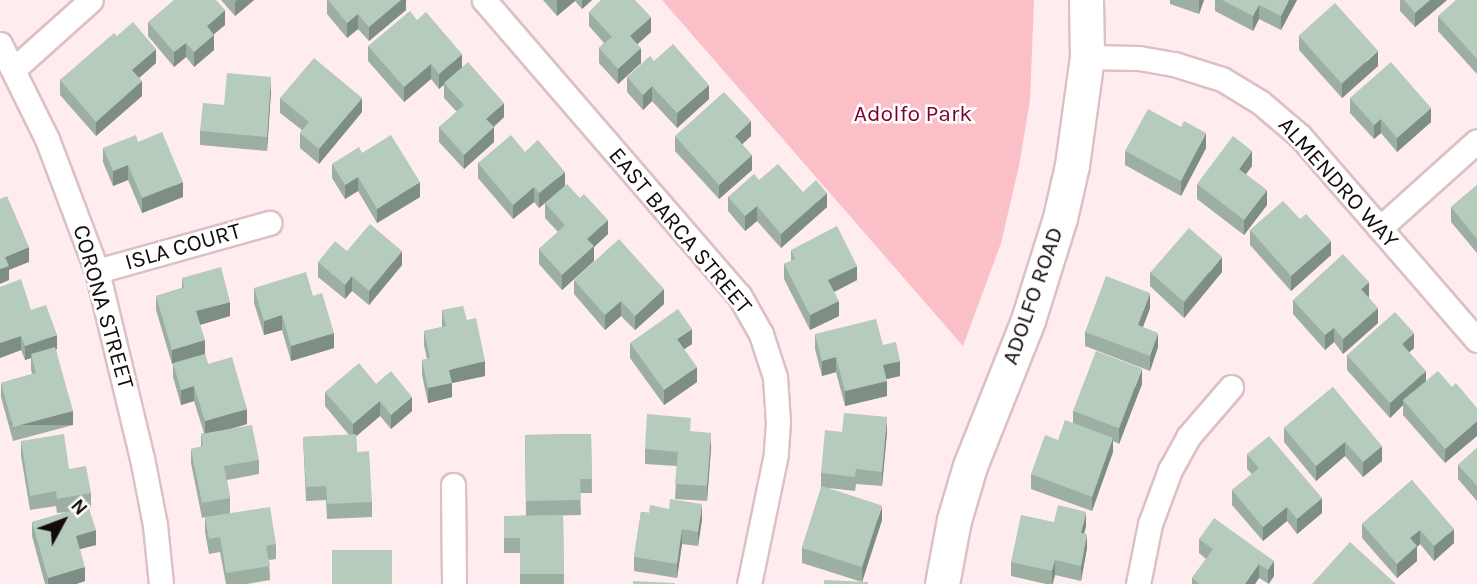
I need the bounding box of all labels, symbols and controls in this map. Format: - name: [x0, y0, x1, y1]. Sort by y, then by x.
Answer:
- park label: Adolfo Park: [854, 100, 972, 128]
- street label: ALMENDRO WAY: [1272, 112, 1404, 254]
- street label: EAST BARCA STREET: [602, 142, 758, 320]
- street label: ISLA COURT: [122, 217, 244, 277]
- street label: CORONA STREET: [66, 222, 140, 392]
- street label: ADOLFO ROAD: [997, 224, 1069, 368]
- north arrow: [28, 486, 98, 556]
- text: N: [66, 495, 92, 520]

